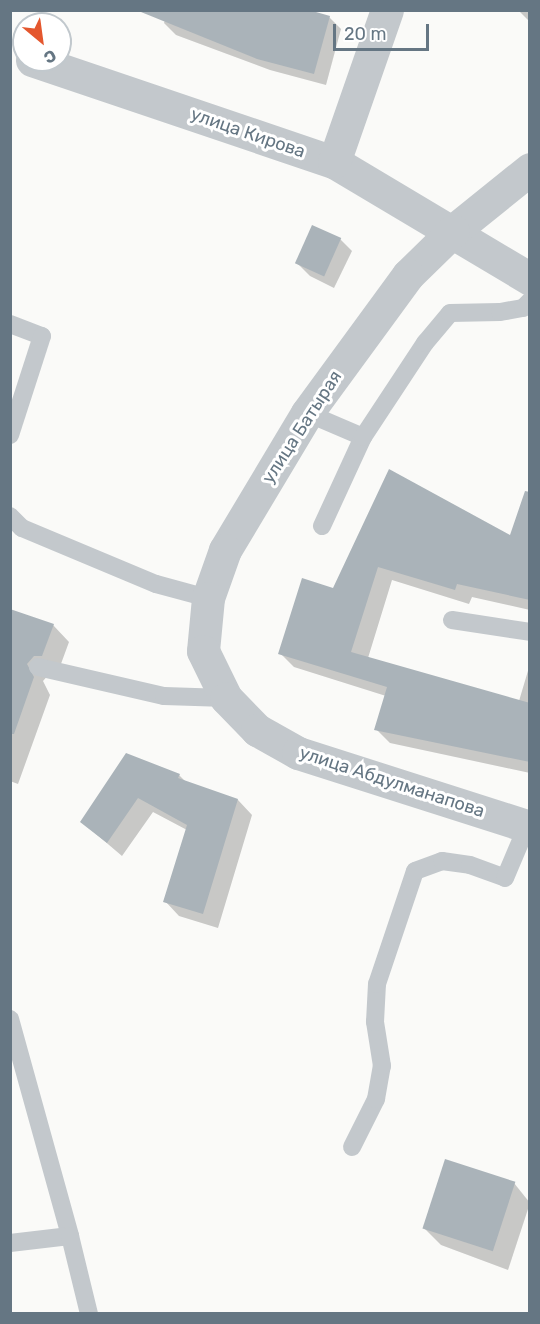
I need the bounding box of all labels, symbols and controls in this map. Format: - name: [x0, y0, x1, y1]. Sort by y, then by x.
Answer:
- north arrow: [12, 12, 72, 72]
- scale bar: [336, 12, 432, 50]
- text: 20 m: [344, 23, 386, 45]
- text: С: [40, 45, 60, 67]
- street label: улица Кирова: [188, 103, 308, 163]
- street label: улица Батырая: [258, 367, 346, 487]
- street label: улица Абдулманапова: [297, 742, 487, 822]

